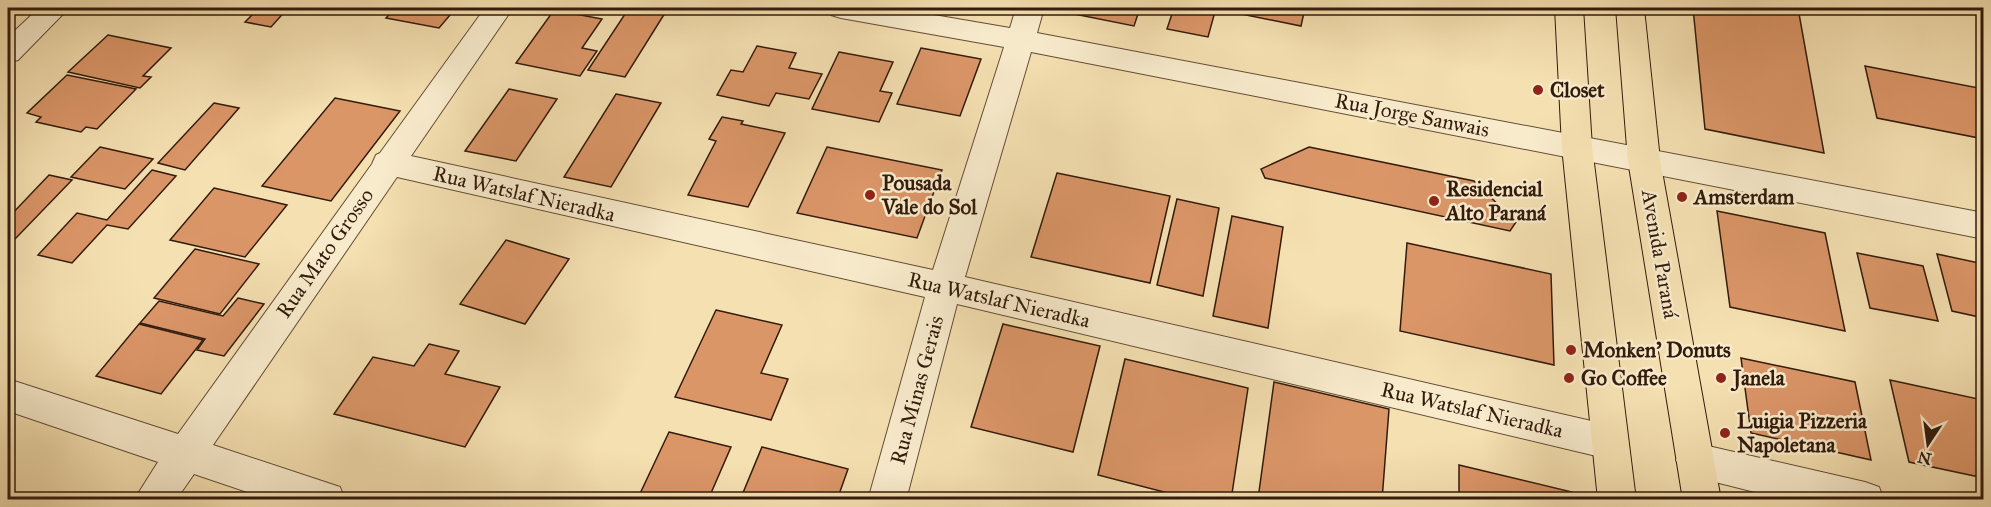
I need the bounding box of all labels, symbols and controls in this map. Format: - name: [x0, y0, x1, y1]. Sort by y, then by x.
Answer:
- place label: Closet: [1550, 77, 1605, 103]
- marker: Closet: [1531, 83, 1545, 97]
- street label: Rua Jorge Sanwais: [1332, 87, 1492, 143]
- street label: Rua Watslaf Nieradka: [430, 160, 618, 228]
- place label: Pousada Vale do Sol: [881, 170, 978, 220]
- place label: Residencial Alto Paraná: [1444, 176, 1547, 226]
- street label: Rua Mato Grosso: [271, 183, 379, 323]
- place label: Amsterdam: [1692, 184, 1795, 210]
- street label: Avenida Paraná: [1636, 187, 1684, 321]
- marker: Pousada Vale do Sol: [863, 188, 877, 202]
- marker: Amsterdam: [1675, 190, 1689, 204]
- marker: Residencial Alto Paraná: [1427, 194, 1441, 208]
- street label: Rua Watslaf Nieradka: [905, 266, 1093, 334]
- street label: Rua Minas Gerais: [885, 313, 949, 467]
- place label: Monken' Donuts: [1583, 337, 1731, 363]
- marker: Monken' Donuts: [1564, 343, 1578, 357]
- place label: Go Coffee: [1581, 365, 1667, 391]
- place label: Janela: [1730, 365, 1786, 392]
- marker: Go Coffee: [1562, 371, 1576, 385]
- marker: Janela: [1714, 371, 1728, 385]
- street label: Rua Watslaf Nieradka: [1378, 376, 1566, 444]
- place label: Luigia Pizzeria Napoletana: [1737, 408, 1868, 458]
- north arrow: [1898, 414, 1958, 474]
- marker: Luigia Pizzeria Napoletana: [1718, 426, 1732, 440]
- text: N: [1916, 447, 1933, 469]

